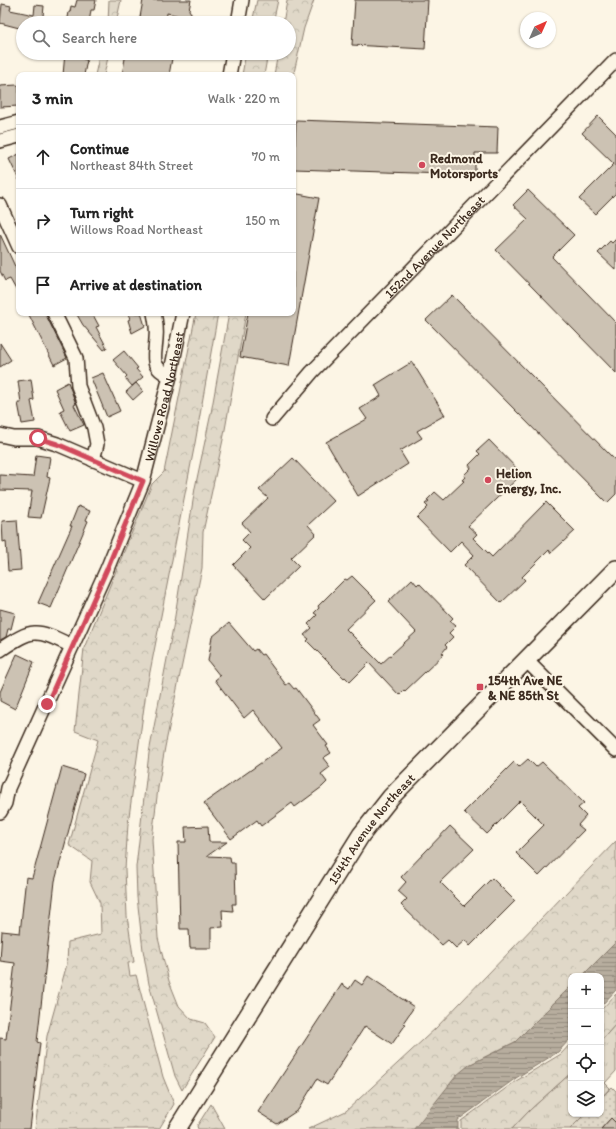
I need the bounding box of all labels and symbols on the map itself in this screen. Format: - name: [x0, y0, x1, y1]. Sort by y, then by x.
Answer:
- north arrow: [520, 12, 556, 48]
- place label: Redmond Motorsports: [430, 151, 498, 182]
- marker: Redmond Motorsports: [417, 160, 427, 170]
- street label: 152nd Avenue Northeast: [381, 192, 488, 301]
- street label: Willows Road Northeast: [141, 330, 186, 463]
- route start: [29, 429, 47, 447]
- place label: Helion Energy, Inc.: [496, 466, 561, 497]
- marker: Helion Energy, Inc.: [483, 475, 493, 485]
- place label: 154th Ave NE & NE 85th St: [488, 673, 563, 703]
- marker: 154th Ave NE & NE 85th St: [475, 682, 485, 692]
- route end: [38, 695, 56, 713]
- street label: 154th Avenue Northeast: [325, 770, 418, 887]

